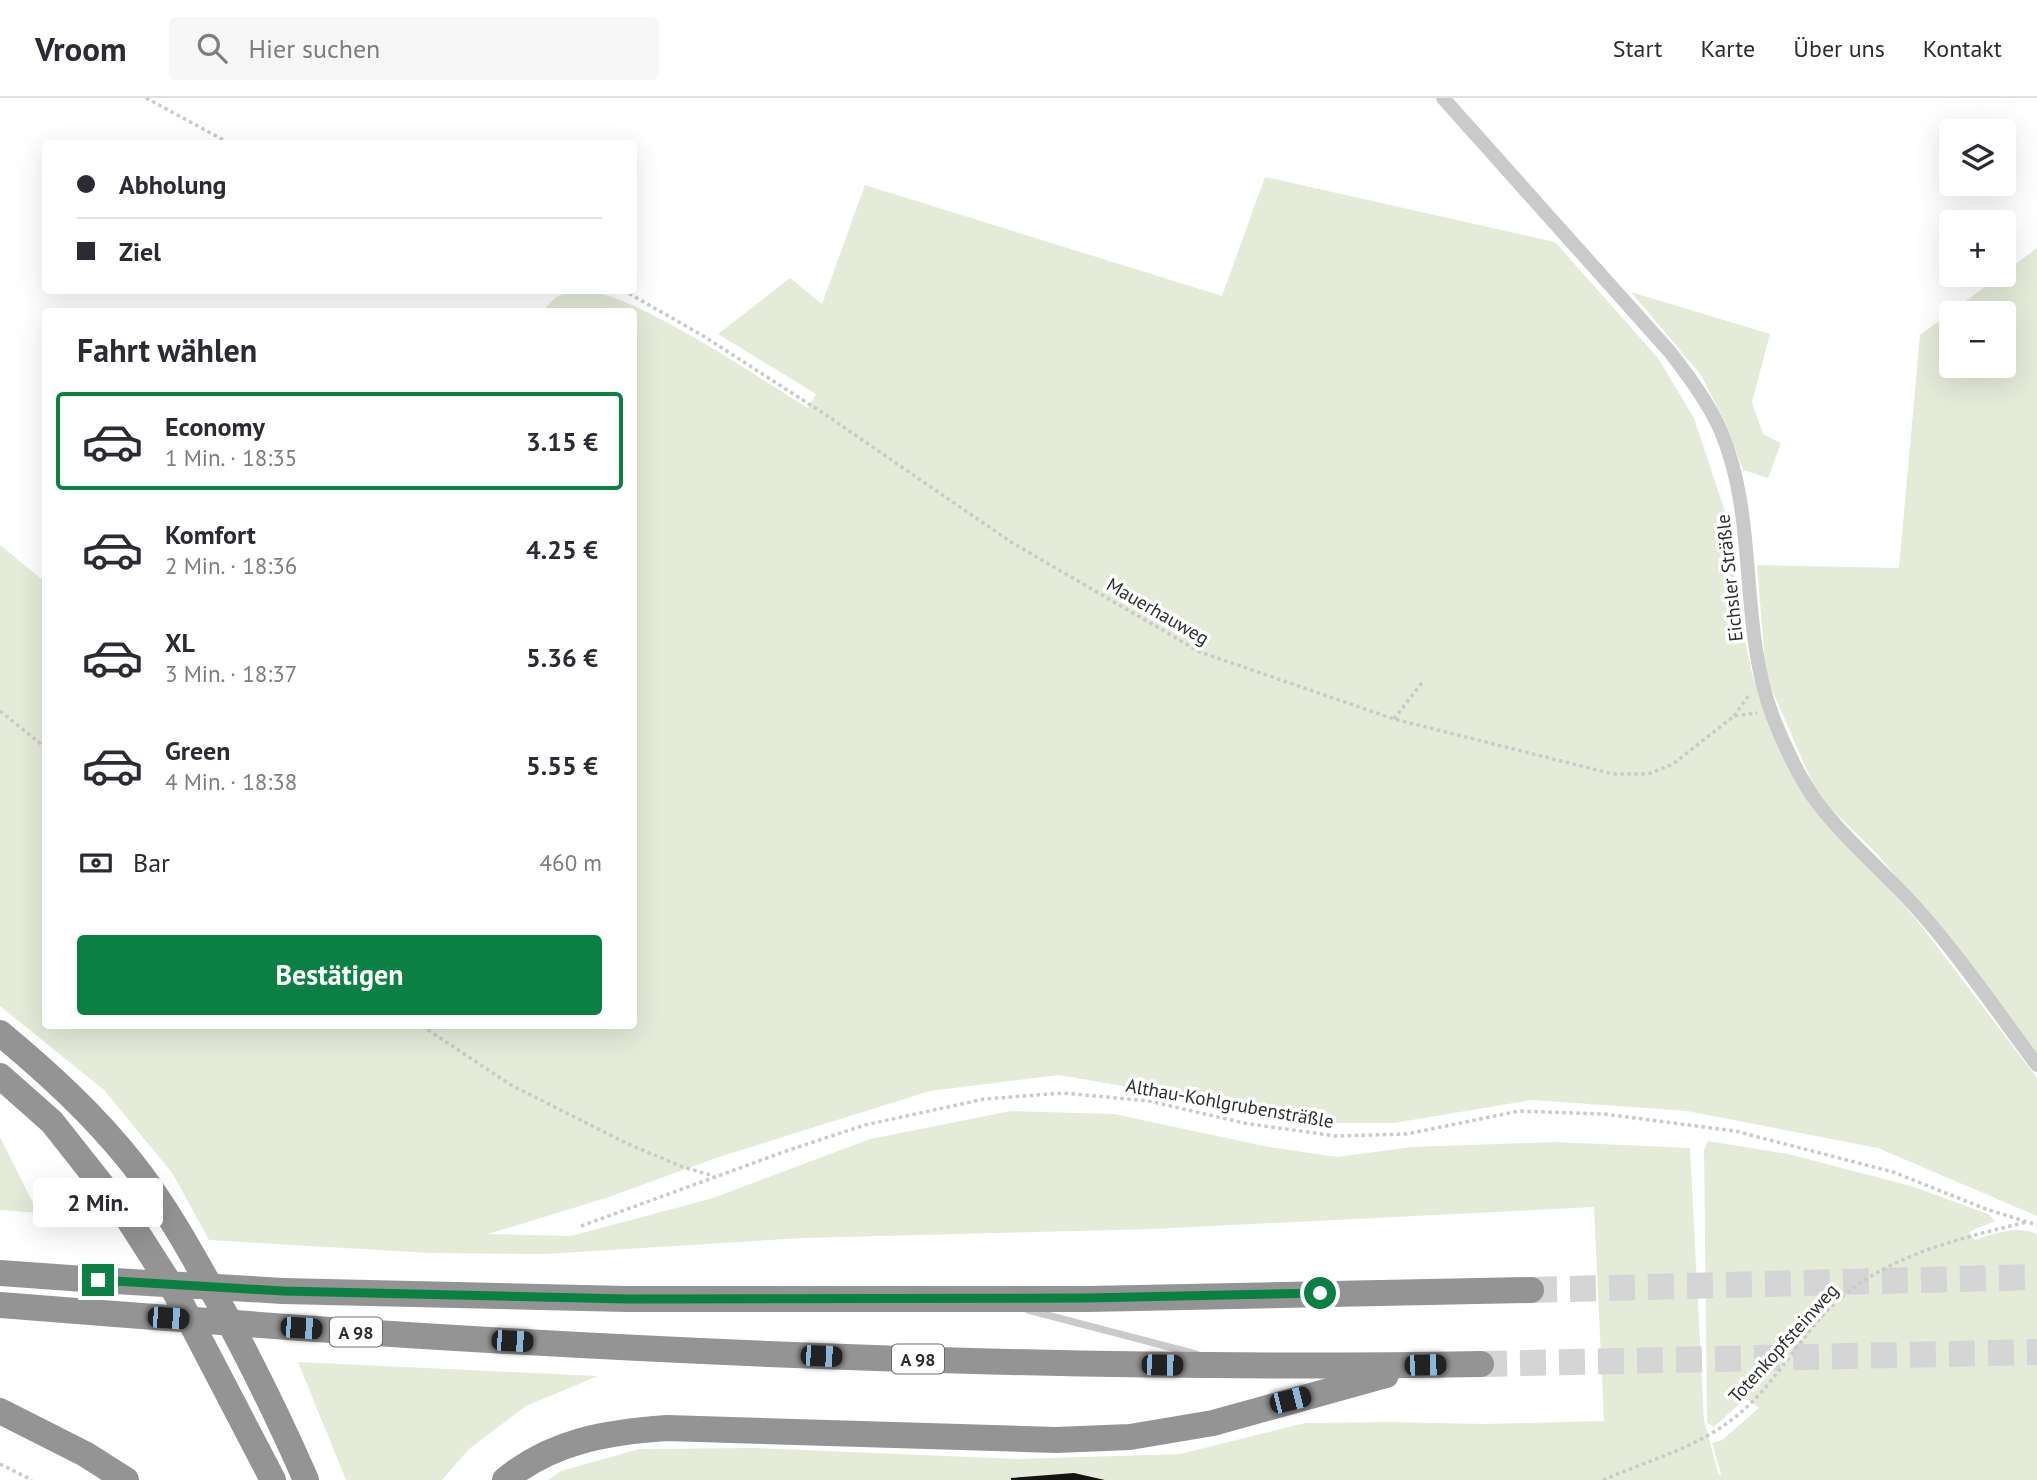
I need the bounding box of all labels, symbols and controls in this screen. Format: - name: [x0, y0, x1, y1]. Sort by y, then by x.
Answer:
- search box: [169, 17, 659, 80]
- text: Vroom: [35, 27, 127, 70]
- icon: search: [193, 29, 231, 67]
- text: Hier suchen: [249, 32, 380, 65]
- text: Start: [1613, 33, 1662, 64]
- text: Karte: [1700, 33, 1755, 64]
- text: Über uns: [1793, 33, 1885, 64]
- text: Kontakt: [1923, 33, 2002, 64]
- map controls: [1939, 119, 2016, 378]
- button: layers: [1939, 119, 2016, 196]
- text: Abholung: [119, 168, 227, 201]
- button: +: [1939, 210, 2016, 287]
- text: Ziel: [119, 235, 161, 268]
- button: −: [1939, 301, 2016, 378]
- text: Fahrt wählen: [77, 329, 257, 371]
- icon: car: [81, 410, 144, 473]
- text: Economy: [165, 410, 265, 443]
- text: 3.15 €: [526, 425, 598, 458]
- text: 1 Min. · 18:35: [165, 443, 297, 472]
- street label: Eichsler Sträßle: [1710, 513, 1748, 643]
- icon: car: [81, 518, 144, 581]
- text: Komfort: [165, 518, 256, 551]
- text: 4.25 €: [526, 533, 598, 566]
- text: 2 Min. · 18:36: [165, 551, 297, 580]
- street label: Mauerhauweg: [1103, 572, 1213, 650]
- icon: car: [81, 626, 144, 689]
- text: XL: [165, 626, 195, 659]
- text: 5.36 €: [526, 641, 598, 674]
- text: 3 Min. · 18:37: [165, 659, 297, 688]
- icon: car: [81, 734, 144, 797]
- text: Green: [165, 734, 230, 767]
- text: 5.55 €: [526, 749, 598, 782]
- text: 4 Min. · 18:38: [165, 767, 297, 796]
- icon: cash: [77, 844, 115, 882]
- text: Bar: [133, 846, 170, 879]
- text: 460 m: [540, 848, 602, 877]
- button: Bestätigen: [77, 935, 602, 1015]
- street label: Althau-Kohlgrubensträßle: [1124, 1073, 1336, 1133]
- callout: 2 Min.: [33, 1178, 163, 1228]
- text: 2 Min.: [67, 1188, 129, 1217]
- route end: [82, 1264, 114, 1296]
- route start: [1304, 1277, 1336, 1309]
- street label: Totenkopfsteinweg: [1723, 1278, 1843, 1408]
- car: [147, 1306, 190, 1330]
- car: [280, 1316, 323, 1340]
- road number: A 98: [330, 1317, 382, 1346]
- car: [491, 1329, 534, 1353]
- road number: A 98: [892, 1344, 944, 1374]
- car: [800, 1345, 843, 1367]
- car: [1141, 1354, 1184, 1376]
- car: [1404, 1354, 1447, 1376]
- car: [1268, 1385, 1313, 1415]

